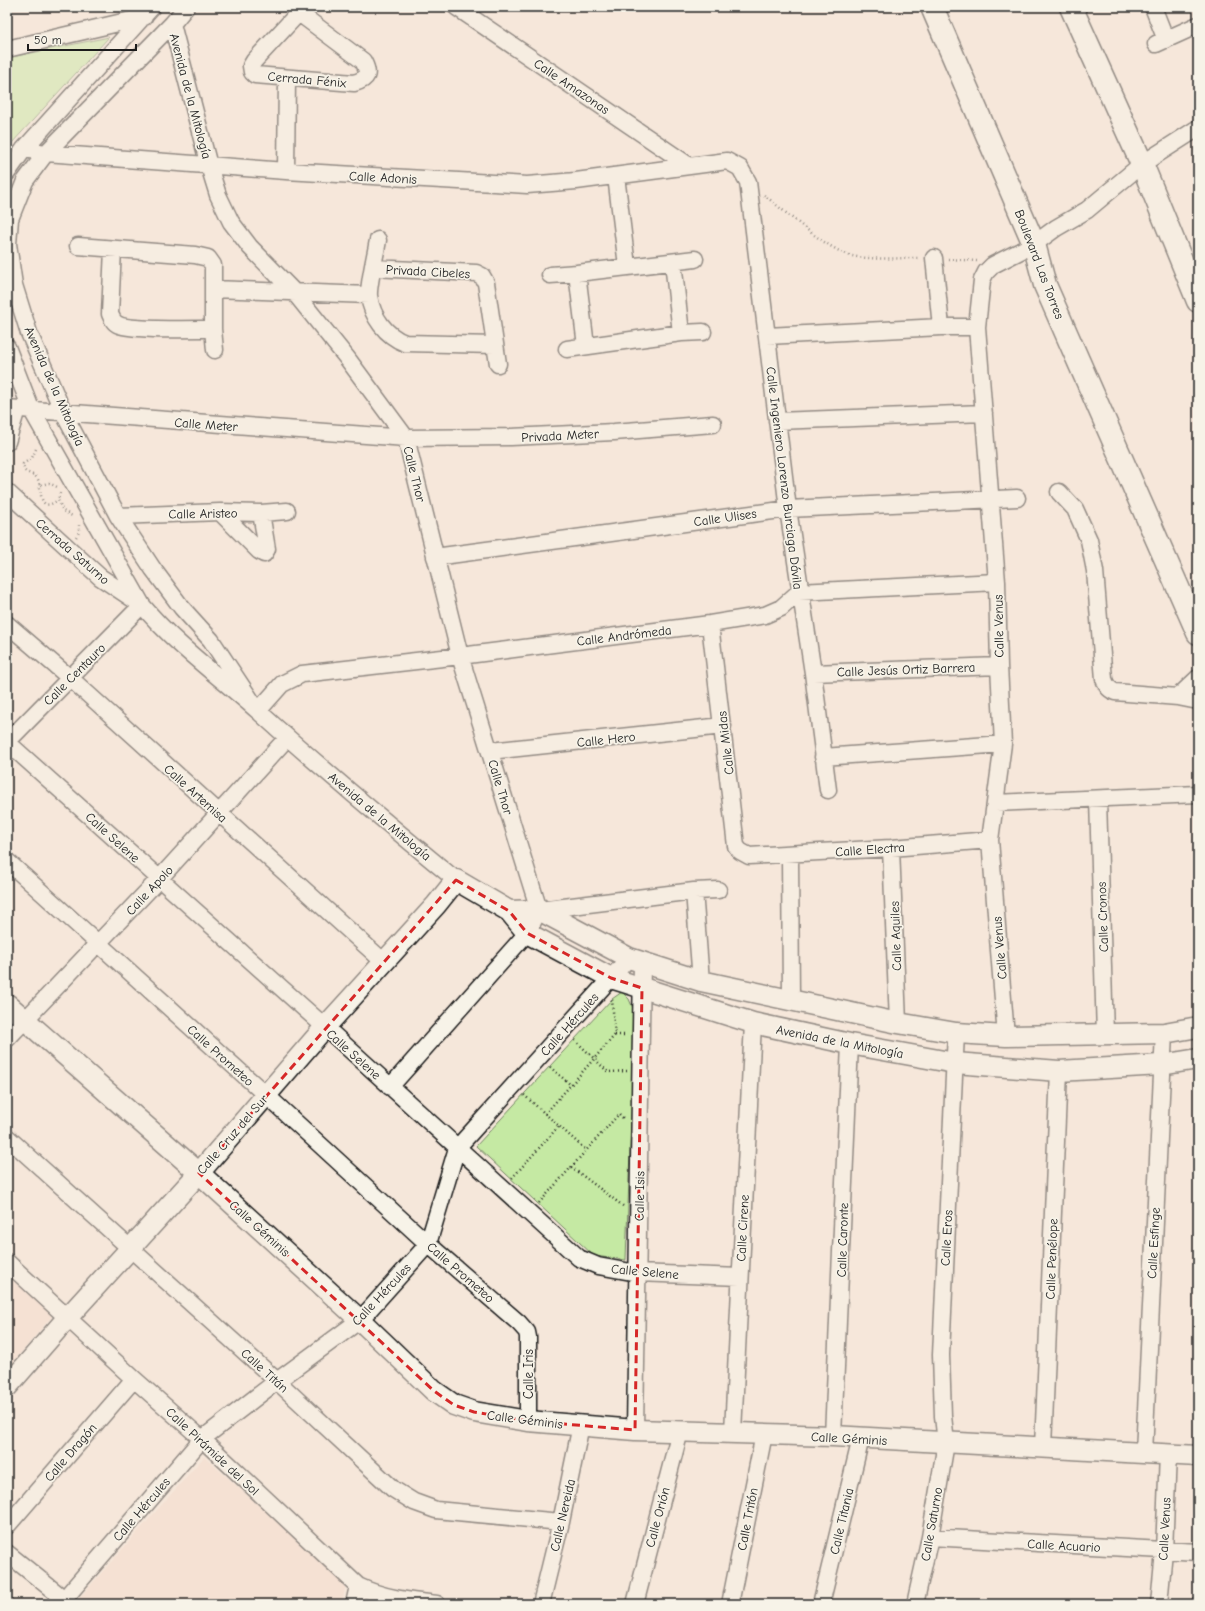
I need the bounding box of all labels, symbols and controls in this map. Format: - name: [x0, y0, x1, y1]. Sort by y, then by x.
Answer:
- scale bar: [28, 26, 136, 52]
- street label: Avenida de la Mitología: [167, 32, 214, 161]
- text: 50 m: [34, 33, 62, 47]
- street label: Calle Amazonas: [531, 56, 612, 117]
- street label: Cerrada Fénix: [267, 69, 348, 90]
- street label: Calle Adonis: [349, 168, 417, 187]
- street label: Boulevard Las Torres: [1012, 207, 1067, 321]
- street label: Privada Cibeles: [385, 262, 471, 281]
- street label: Avenida de la Mitología: [21, 324, 88, 448]
- street label: Calle Ingeniero Lorenzo Burciaga Dávila: [763, 366, 806, 590]
- street label: Calle Meter: [174, 415, 239, 434]
- street label: Privada Meter: [521, 426, 600, 445]
- street label: Calle Thor: [400, 445, 429, 504]
- street label: Calle Aristeo: [168, 505, 238, 522]
- street label: Calle Ulises: [693, 506, 757, 529]
- street label: Cerrada Saturno: [33, 515, 113, 588]
- street label: Calle Venus: [990, 594, 1007, 658]
- street label: Calle Andrómeda: [576, 622, 672, 649]
- street label: Calle Centauro: [40, 640, 109, 708]
- street label: Calle Jesús Ortiz Barrera: [836, 660, 976, 679]
- street label: Calle Midas: [714, 710, 737, 776]
- street label: Calle Hero: [576, 729, 636, 750]
- street label: Calle Thor: [485, 758, 516, 817]
- street label: Calle Artemisa: [161, 761, 230, 826]
- street label: Avenida de la Mitología: [325, 769, 434, 864]
- street label: Calle Selene: [82, 809, 143, 866]
- street label: Calle Electra: [835, 840, 905, 859]
- street label: Calle Apolo: [123, 862, 176, 918]
- street label: Calle Cronos: [1094, 882, 1111, 952]
- street label: Calle Aquiles: [887, 901, 904, 971]
- street label: Calle Venus: [989, 916, 1010, 980]
- street label: Calle Hércules: [537, 990, 602, 1059]
- street label: Calle Prometeo: [184, 1022, 257, 1089]
- street label: Avenida de la Mitología: [775, 1022, 905, 1061]
- street label: Calle Selene: [323, 1026, 384, 1083]
- street label: Calle Cruz del Sur: [194, 1091, 272, 1177]
- street label: Calle Isis: [632, 1171, 647, 1221]
- street label: Calle Cirene: [733, 1194, 752, 1262]
- street label: Calle Géminis: [226, 1197, 293, 1259]
- street label: Calle Caronte: [834, 1202, 851, 1278]
- street label: Calle Esfinge: [1144, 1206, 1163, 1279]
- street label: Calle Eros: [938, 1210, 955, 1266]
- street label: Calle Penélope: [1043, 1218, 1060, 1300]
- street label: Calle Prometeo: [424, 1239, 498, 1306]
- street label: Calle Hércules: [349, 1260, 414, 1329]
- street label: Calle Selene: [610, 1261, 680, 1282]
- street label: Calle Titán: [238, 1345, 291, 1395]
- street label: Calle Iris: [521, 1349, 536, 1399]
- street label: Calle Pirámide del Sol: [163, 1404, 262, 1498]
- street label: Calle Géminis: [486, 1407, 564, 1432]
- street label: Calle Dragón: [41, 1420, 100, 1484]
- street label: Calle Géminis: [810, 1429, 887, 1448]
- street label: Calle Hércules: [110, 1474, 173, 1544]
- street label: Calle Nereida: [547, 1477, 578, 1553]
- street label: Calle Orión: [642, 1485, 673, 1549]
- street label: Calle Tritón: [734, 1486, 761, 1552]
- street label: Calle Titania: [827, 1486, 856, 1556]
- street label: Calle Saturno: [918, 1486, 945, 1562]
- street label: Calle Venus: [1155, 1497, 1174, 1561]
- street label: Calle Acuario: [1027, 1536, 1101, 1555]

